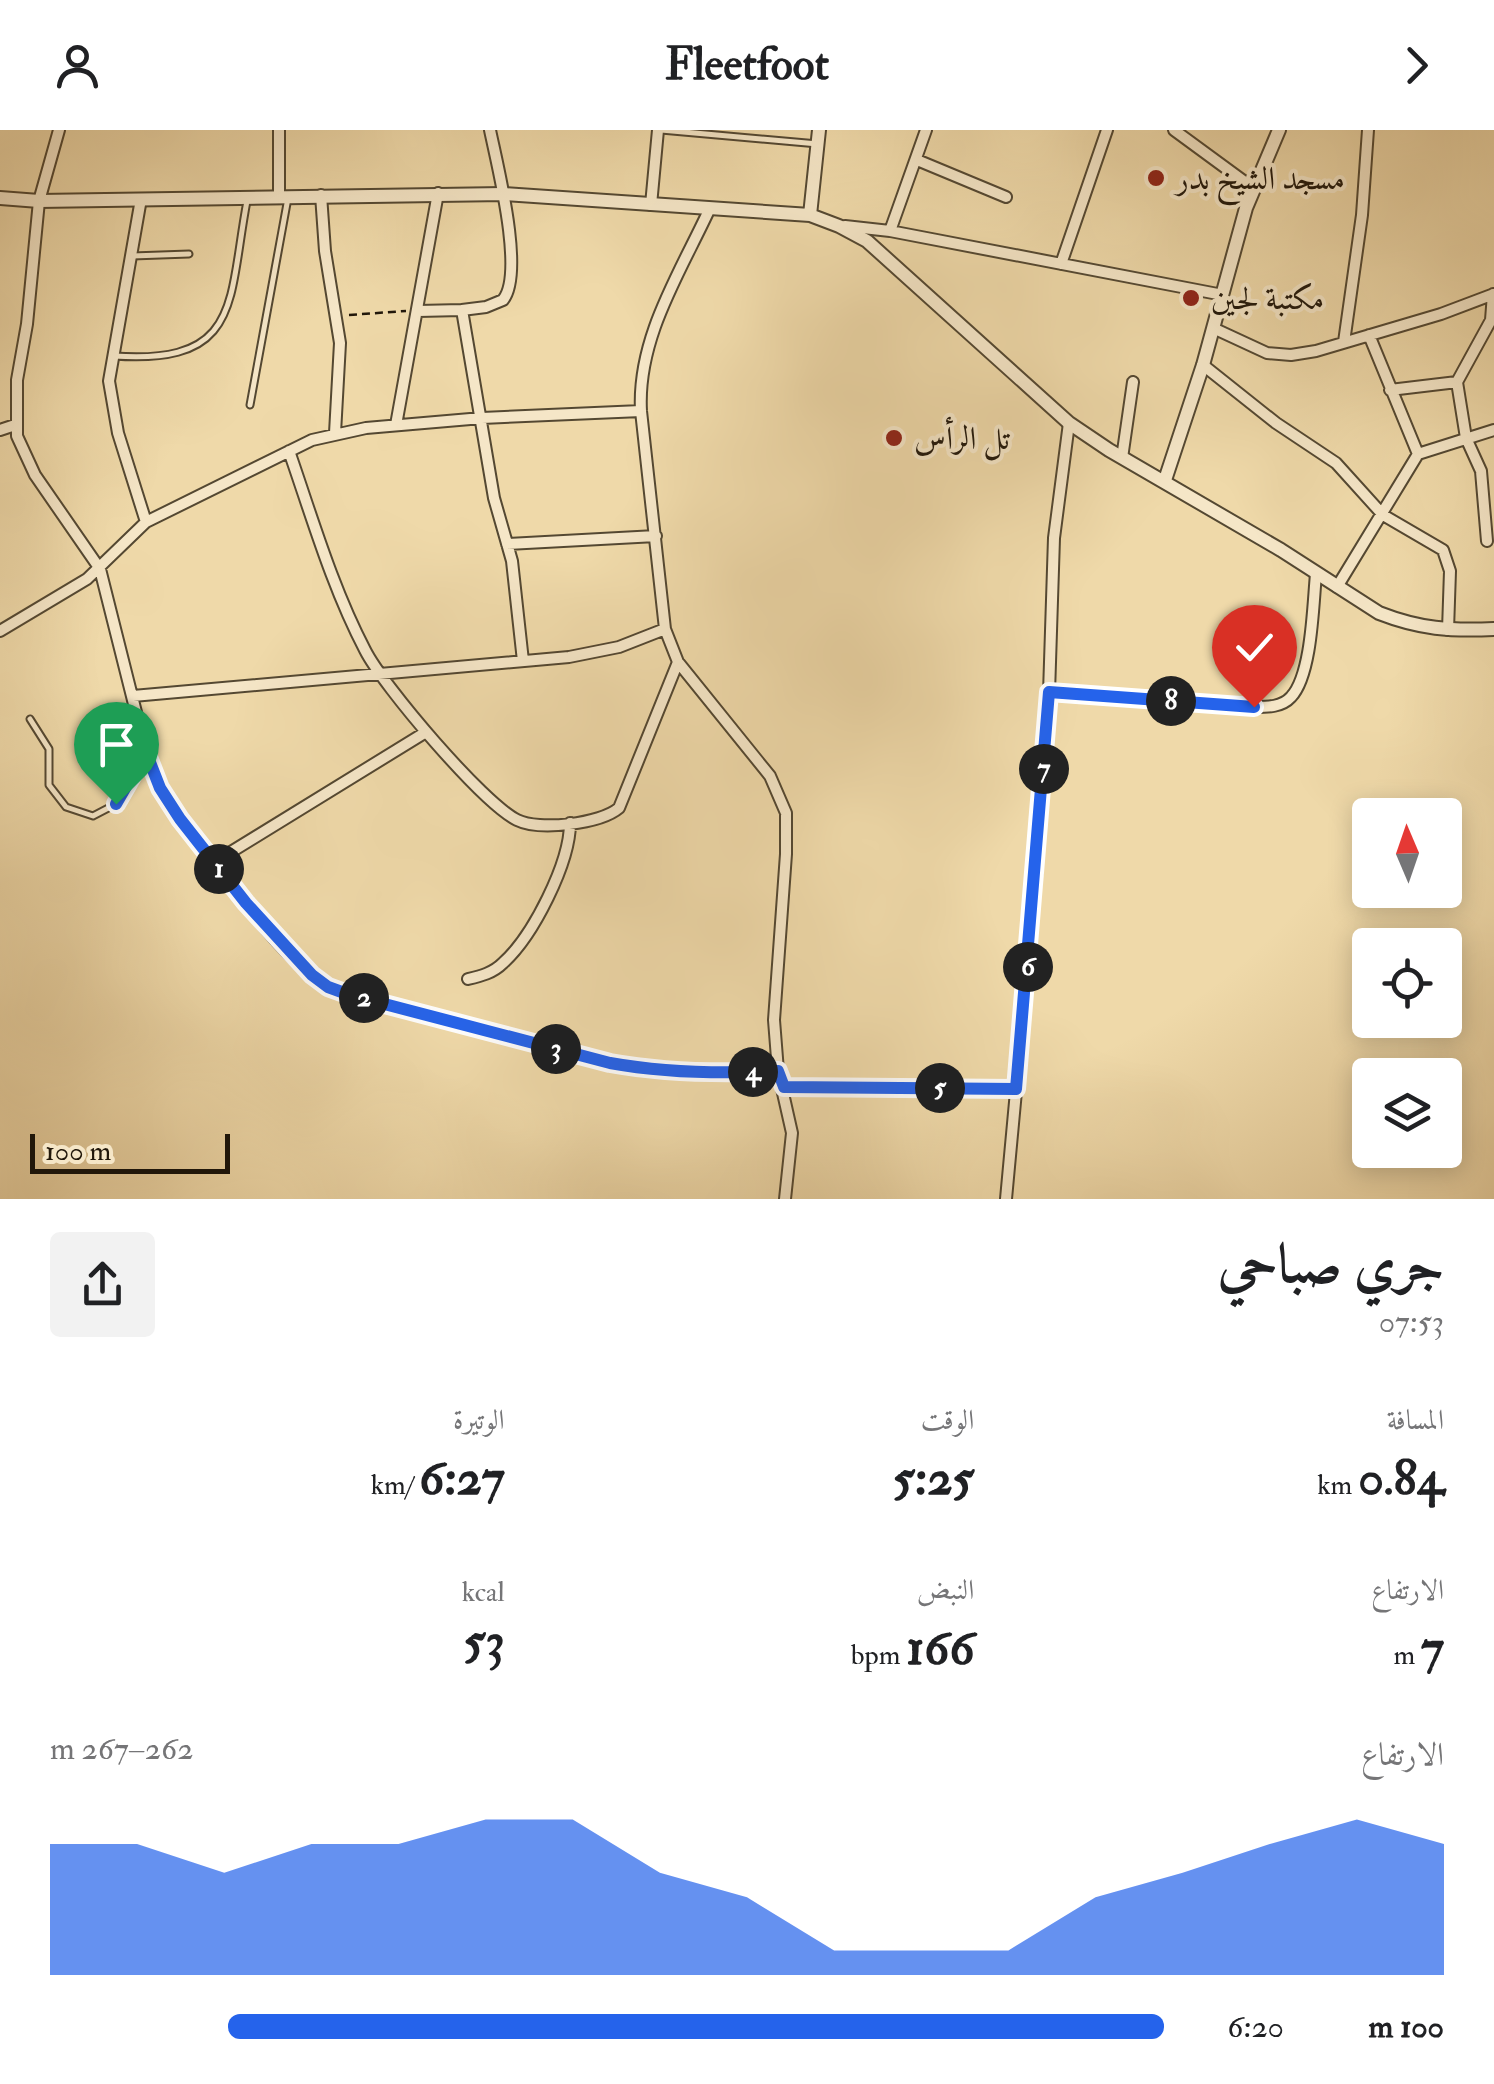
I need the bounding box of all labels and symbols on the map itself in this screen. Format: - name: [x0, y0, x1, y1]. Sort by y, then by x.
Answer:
- place label: مسجد الشيخ بدر: [1173, 159, 1345, 206]
- marker: مسجد الشيخ بدر: [1145, 167, 1167, 189]
- place label: مكتبة لجين: [1211, 279, 1324, 319]
- marker: مكتبة لجين: [1180, 287, 1202, 309]
- place label: تل الرأس: [914, 416, 1011, 461]
- marker: تل الرأس: [883, 427, 905, 449]
- pin: [1212, 605, 1297, 708]
- pin: 8: [1146, 676, 1196, 726]
- pin: [74, 702, 159, 805]
- pin: 7: [1019, 744, 1069, 794]
- north arrow: [1352, 798, 1462, 908]
- pin: 1: [194, 844, 244, 894]
- pin: 6: [1003, 942, 1053, 992]
- pin: 2: [339, 973, 389, 1023]
- pin: 3: [531, 1024, 581, 1074]
- pin: 4: [728, 1047, 778, 1097]
- pin: 5: [915, 1063, 965, 1113]
- scale bar: [30, 1129, 230, 1174]

